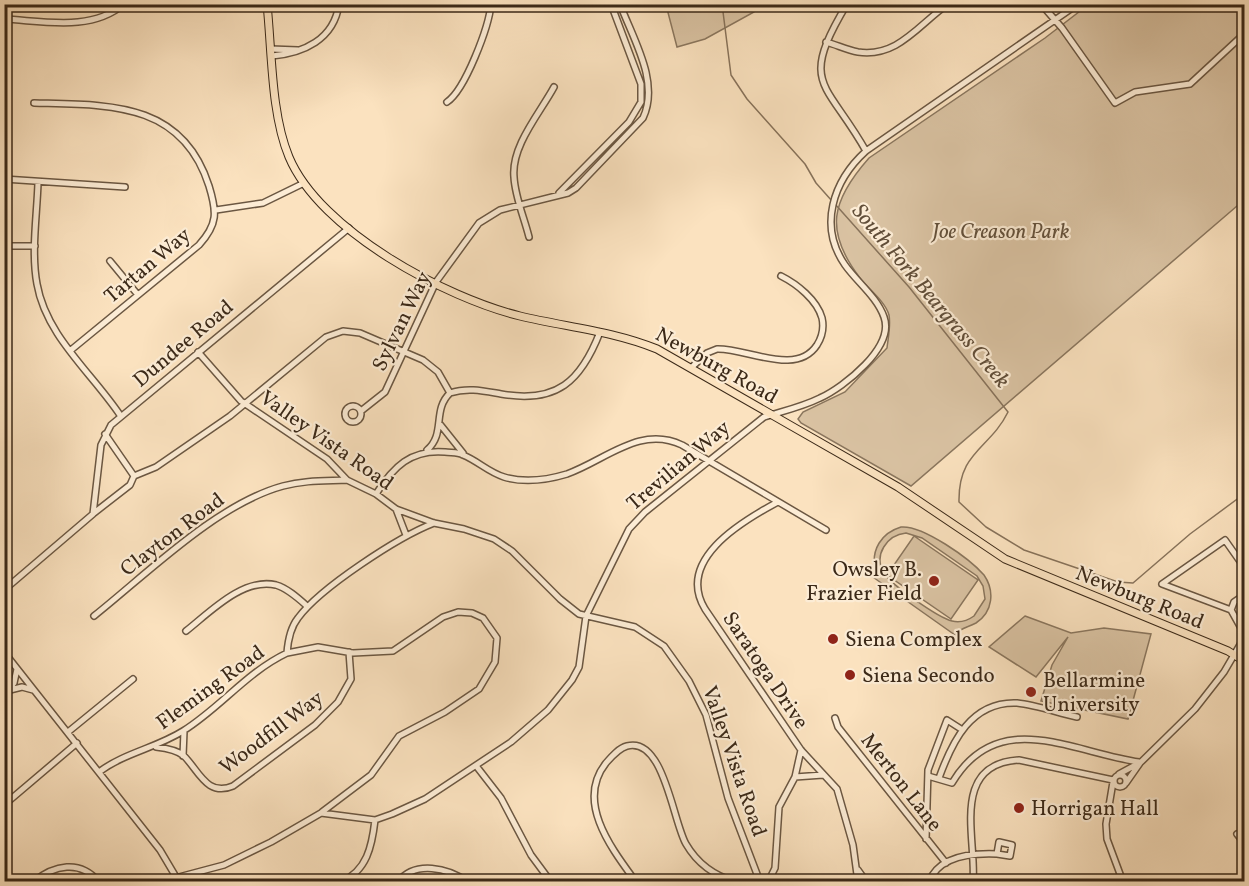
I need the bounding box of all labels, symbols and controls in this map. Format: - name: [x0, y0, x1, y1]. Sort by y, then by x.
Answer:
- water label: South Fork Beargrass Creek: [844, 198, 1016, 395]
- park label: Joe Creason Park: [931, 218, 1070, 247]
- street label: Tartan Way: [98, 221, 198, 311]
- street label: Sylvan Way: [366, 266, 439, 376]
- street label: Dundee Road: [127, 293, 240, 395]
- street label: Newburg Road: [650, 321, 783, 412]
- street label: Valley Vista Road: [253, 384, 399, 498]
- street label: Trevilian Way: [621, 414, 738, 518]
- street label: Clayton Road: [115, 486, 231, 584]
- place label: Owsley B. Frazier Field: [806, 556, 922, 609]
- street label: Newburg Road: [1071, 559, 1208, 637]
- marker: Owsley B. Frazier Field: [927, 574, 941, 588]
- street label: Saratoga Drive: [715, 606, 815, 735]
- place label: Siena Complex: [845, 626, 983, 655]
- marker: Siena Complex: [826, 632, 840, 646]
- street label: Fleming Road: [151, 639, 271, 738]
- place label: Siena Secondo: [862, 662, 995, 691]
- place label: Bellarmine University: [1043, 667, 1145, 720]
- marker: Siena Secondo: [843, 668, 857, 682]
- street label: Valley Vista Road: [694, 682, 773, 841]
- street label: Woodfill Way: [214, 684, 331, 782]
- marker: Bellarmine University: [1024, 685, 1038, 699]
- street label: Merton Lane: [853, 728, 948, 838]
- place label: Horrigan Hall: [1031, 795, 1159, 824]
- marker: Horrigan Hall: [1012, 801, 1026, 815]

